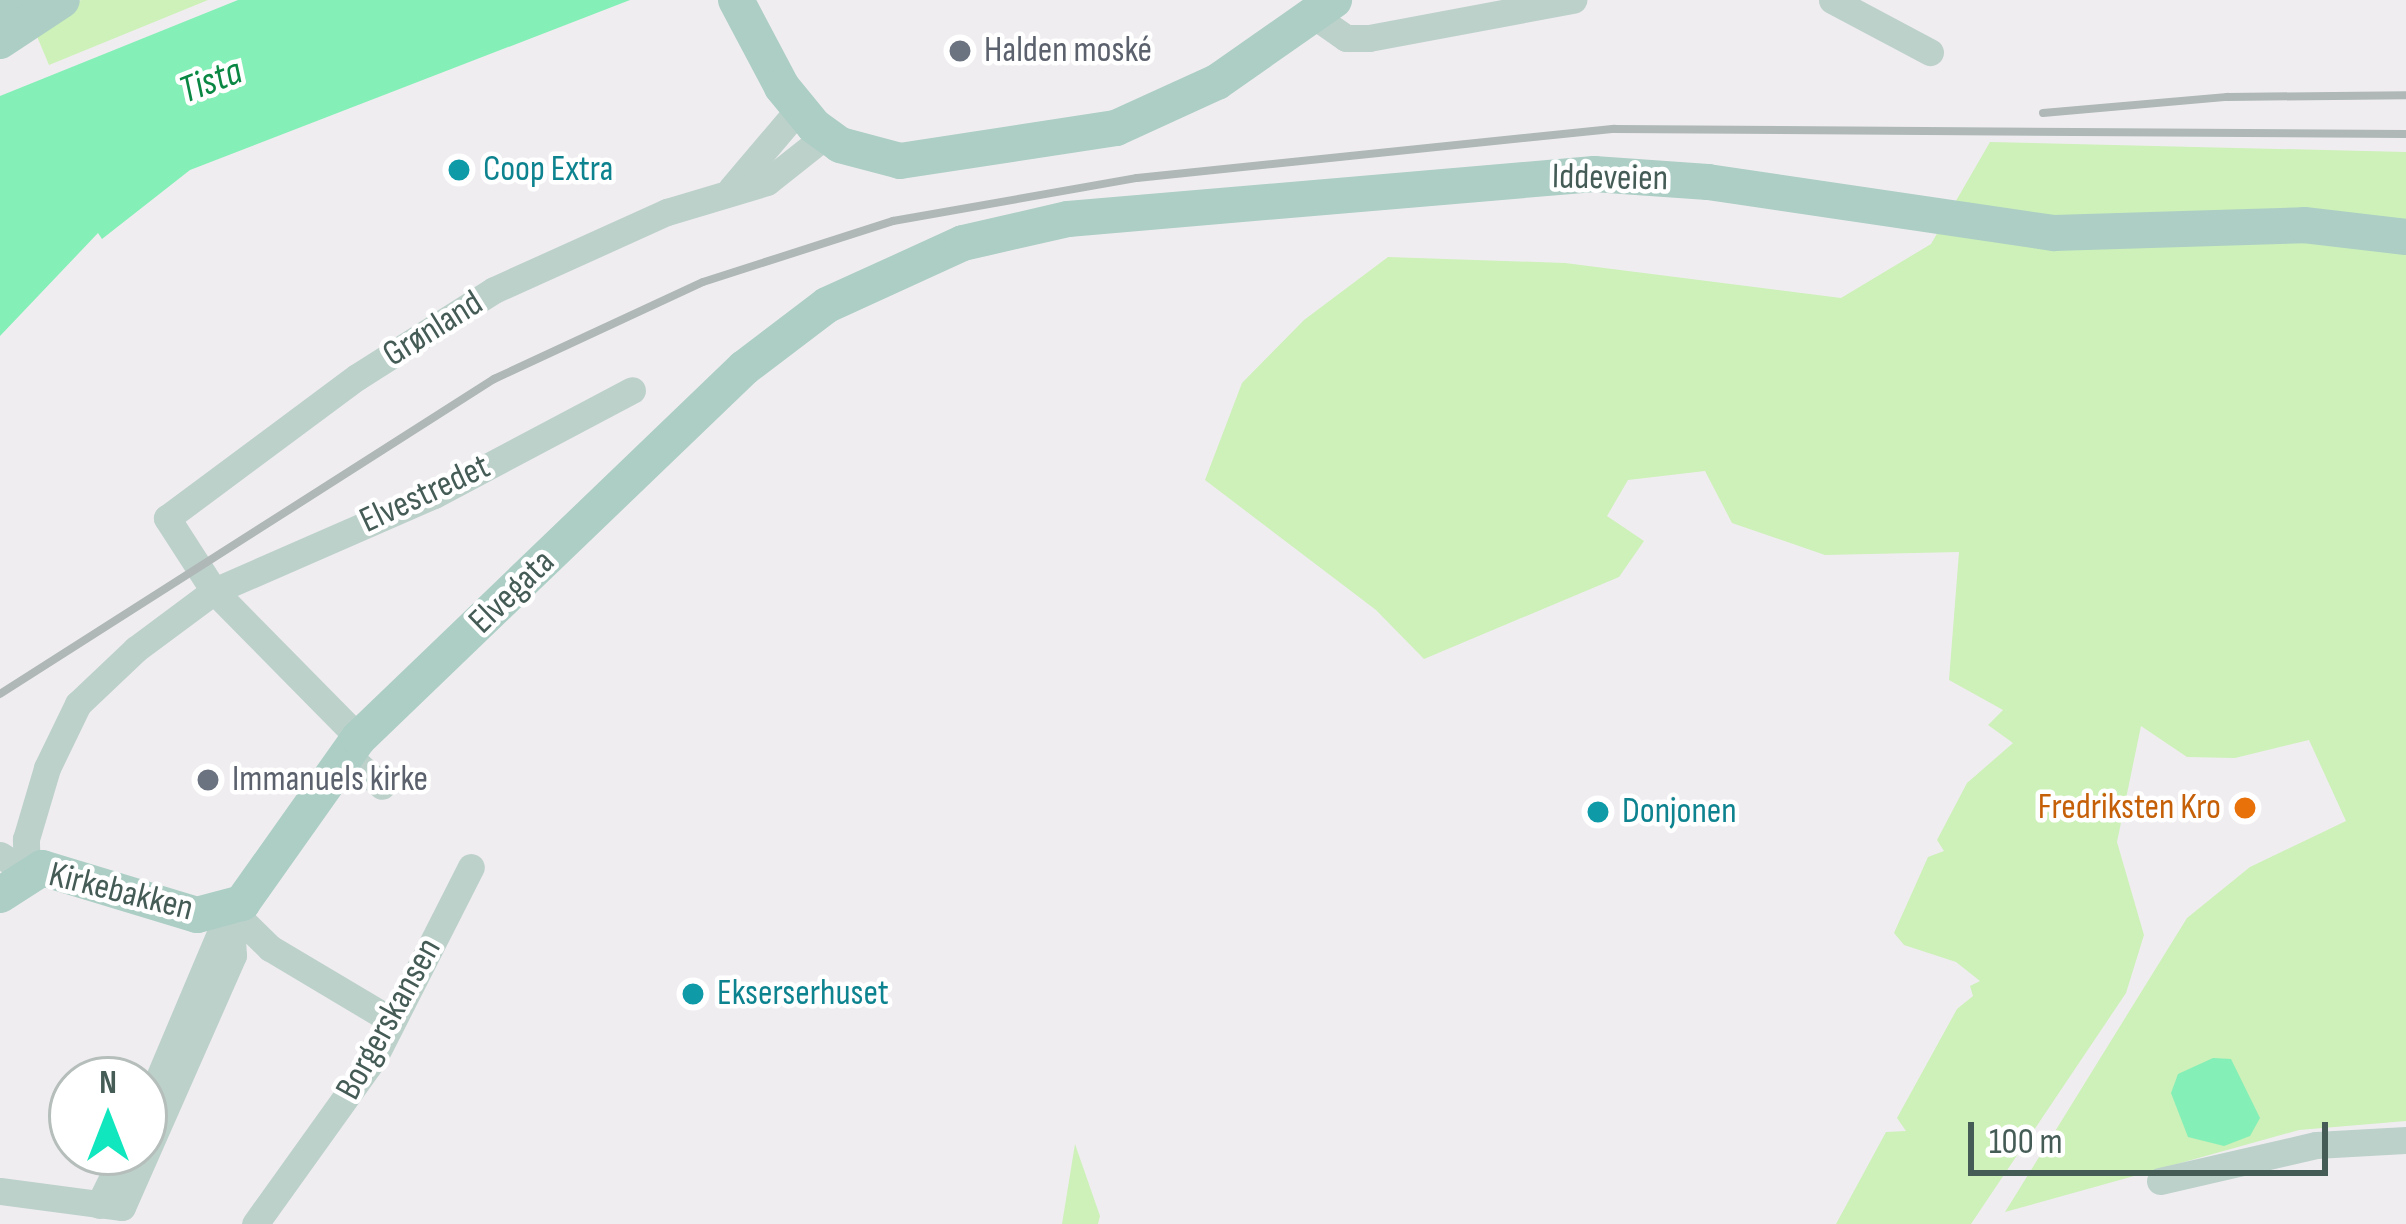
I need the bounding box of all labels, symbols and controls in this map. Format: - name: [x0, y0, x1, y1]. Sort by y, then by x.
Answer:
- place label: Halden moské: [984, 29, 1152, 73]
- marker: Halden moské: [947, 38, 973, 64]
- water label: Tista: [173, 49, 249, 115]
- place label: Coop Extra: [483, 148, 613, 192]
- street label: Iddeveien: [1552, 155, 1668, 201]
- marker: Coop Extra: [446, 157, 472, 183]
- street label: Grønland: [375, 282, 491, 376]
- street label: Elvestredet: [353, 445, 497, 543]
- street label: Elvegata: [460, 541, 564, 643]
- place label: Immanuels kirke: [232, 758, 428, 802]
- marker: Immanuels kirke: [195, 767, 221, 793]
- place label: Fredriksten Kro: [2038, 786, 2221, 830]
- place label: Donjonen: [1622, 790, 1737, 834]
- marker: Fredriksten Kro: [2232, 795, 2258, 821]
- marker: Donjonen: [1585, 799, 1611, 825]
- street label: Kirkebakken: [45, 853, 197, 931]
- street label: Borgerskansen: [327, 931, 451, 1107]
- place label: Ekserserhuset: [717, 972, 889, 1016]
- marker: Ekserserhuset: [680, 981, 706, 1007]
- north arrow: [48, 1056, 168, 1176]
- text: N: [99, 1063, 117, 1103]
- scale bar: [1974, 1098, 2334, 1172]
- text: 100 m: [1989, 1121, 2063, 1164]

